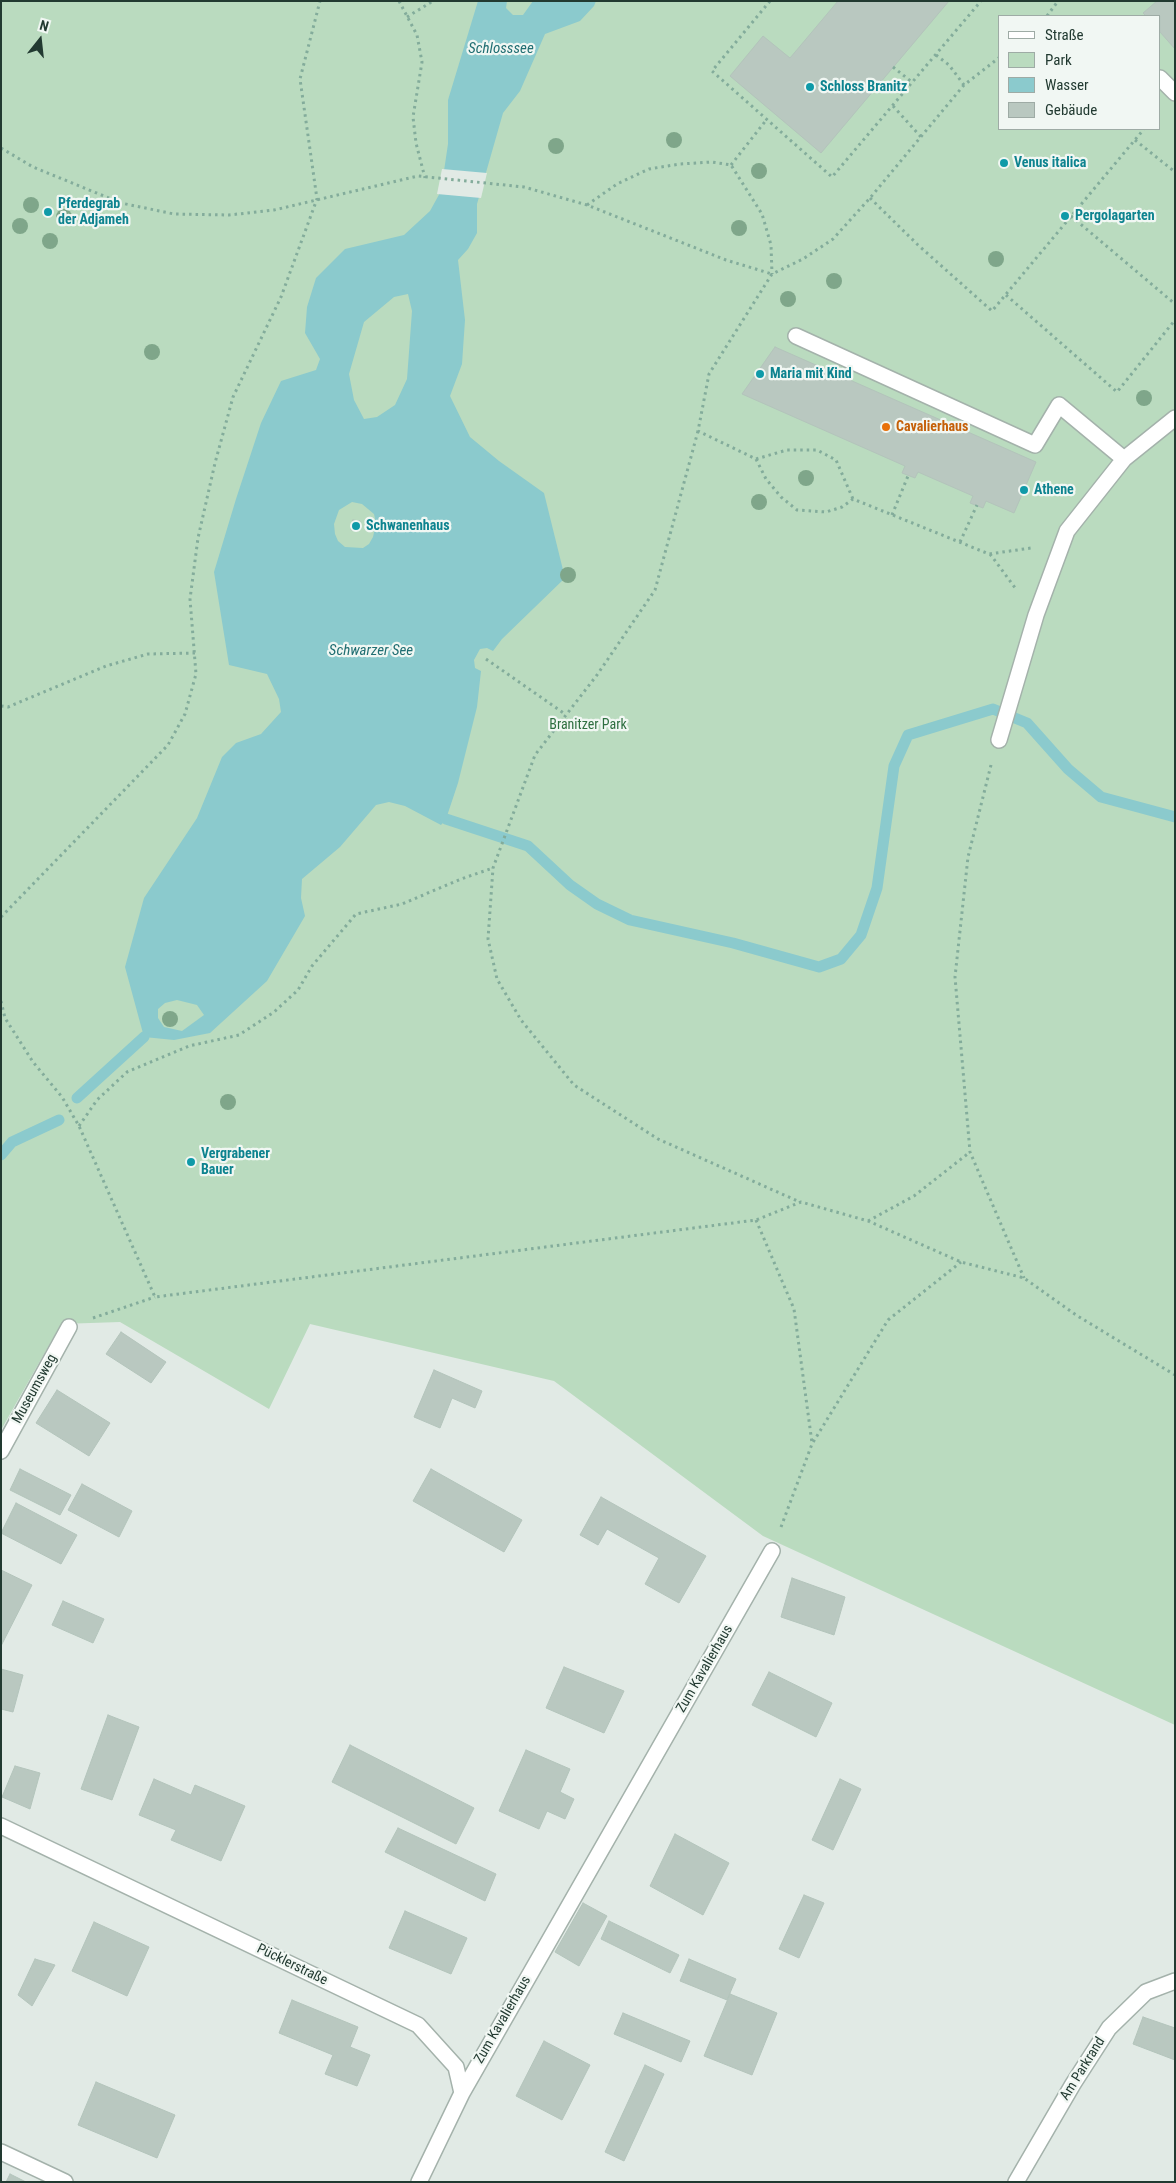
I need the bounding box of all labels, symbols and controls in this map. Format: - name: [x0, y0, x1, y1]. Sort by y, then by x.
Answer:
- north arrow: [15, 15, 65, 65]
- legend: [998, 15, 1161, 130]
- text: N: [38, 17, 50, 34]
- text: Straße: [1045, 26, 1084, 44]
- water label: Schlosssee: [468, 40, 534, 58]
- text: Park: [1045, 51, 1072, 69]
- text: Wasser: [1045, 76, 1089, 94]
- place label: Schloss Branitz: [820, 79, 907, 95]
- marker: Schloss Branitz: [804, 81, 816, 93]
- text: Gebäude: [1045, 101, 1097, 119]
- place label: Venus italica: [1014, 155, 1086, 171]
- marker: Venus italica: [998, 157, 1010, 169]
- place label: Pferdegrab der Adjameh: [58, 196, 129, 228]
- marker: Pferdegrab der Adjameh: [42, 206, 54, 218]
- place label: Pergolagarten: [1075, 208, 1155, 224]
- marker: Pergolagarten: [1059, 210, 1071, 222]
- place label: Maria mit Kind: [770, 366, 852, 382]
- marker: Maria mit Kind: [754, 368, 766, 380]
- place label: Cavalierhaus: [896, 419, 968, 435]
- marker: Cavalierhaus: [880, 421, 892, 433]
- place label: Athene: [1034, 482, 1074, 498]
- marker: Athene: [1018, 484, 1030, 496]
- place label: Schwanenhaus: [366, 518, 450, 534]
- marker: Schwanenhaus: [350, 520, 362, 532]
- water label: Schwarzer See: [329, 642, 413, 660]
- park label: Branitzer Park: [549, 717, 627, 733]
- place label: Vergrabener Bauer: [201, 1146, 270, 1178]
- marker: Vergrabener Bauer: [185, 1156, 197, 1168]
- street label: Museumsweg: [9, 1351, 61, 1427]
- street label: Zum Kavalierhaus: [673, 1622, 737, 1716]
- street label: Pücklerstraße: [254, 1941, 330, 1989]
- street label: Zum Kavalierhaus: [471, 1973, 535, 2067]
- street label: Am Parkrand: [1057, 2034, 1109, 2104]

